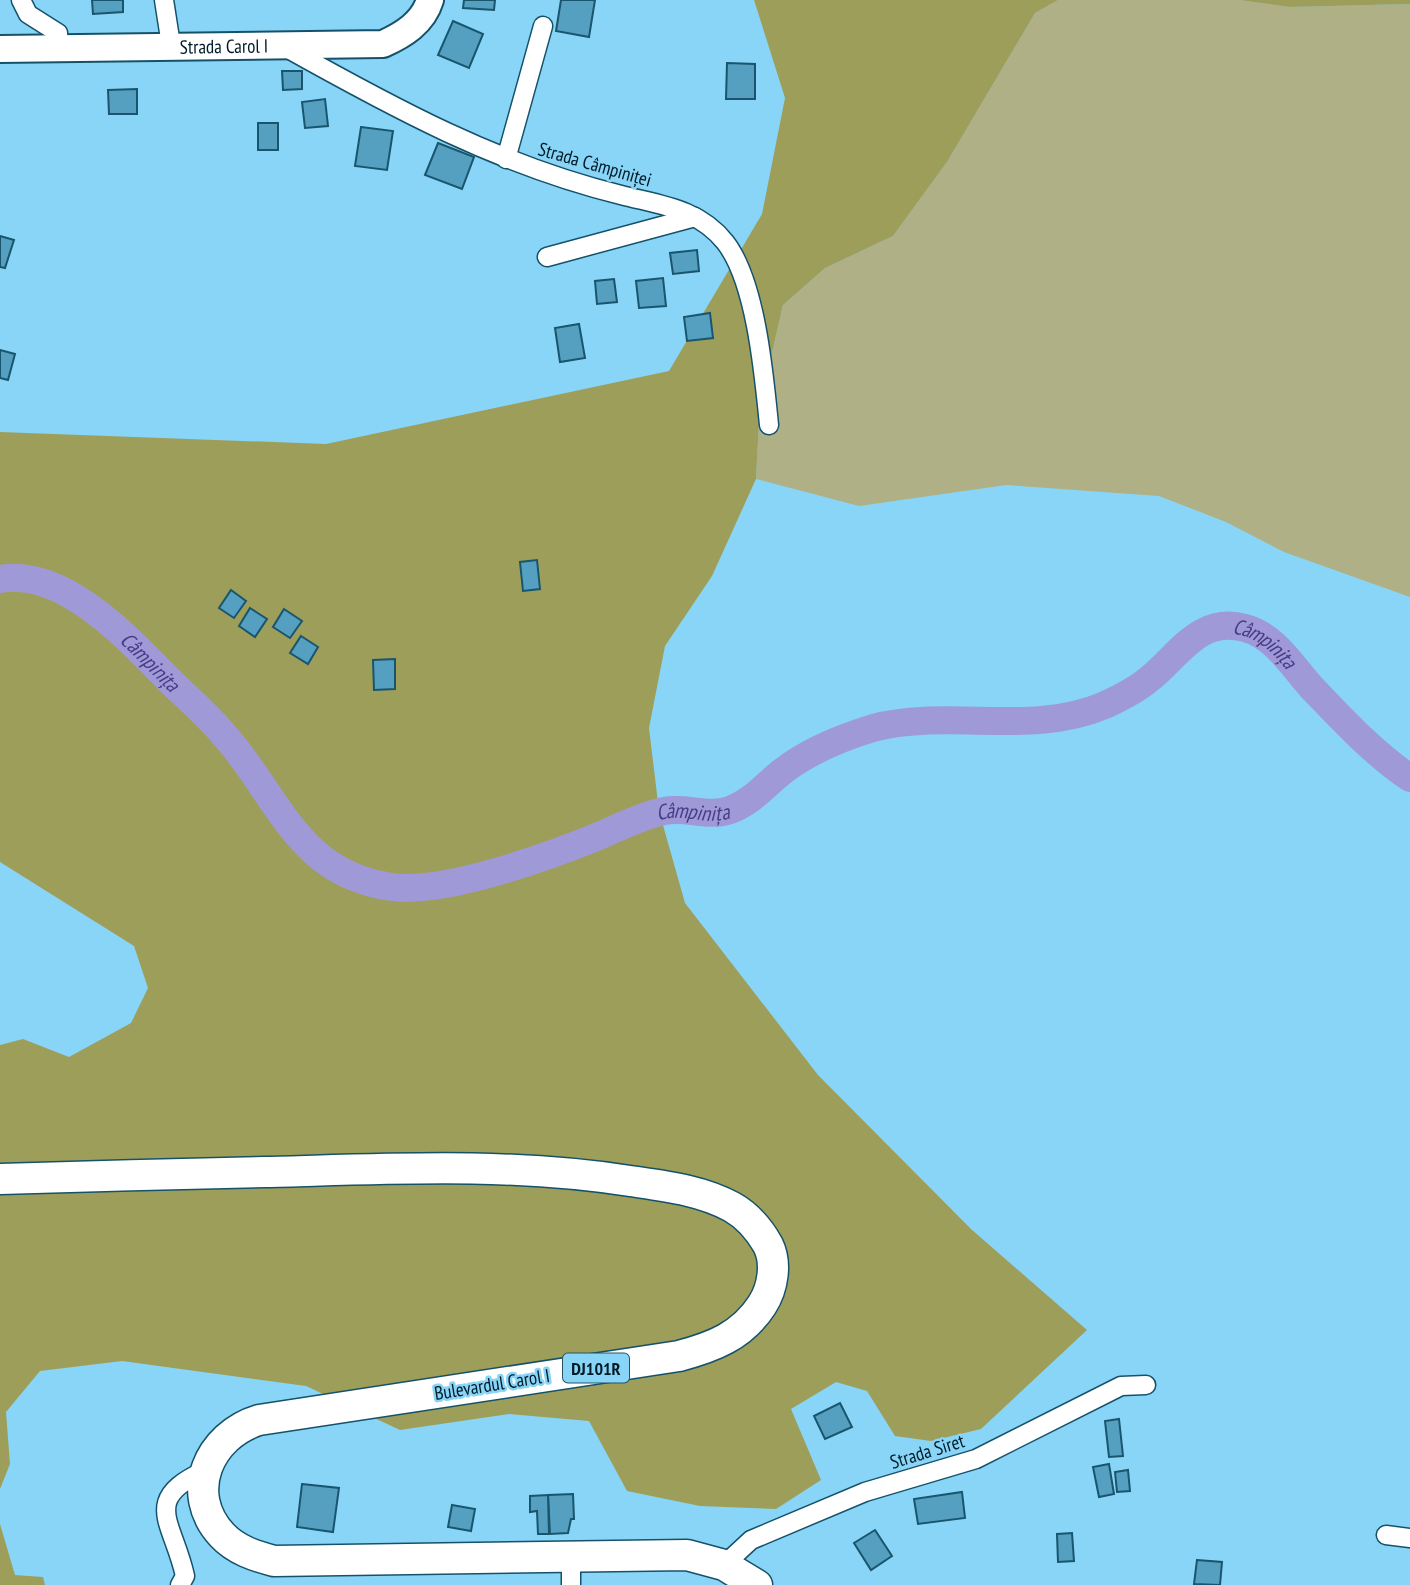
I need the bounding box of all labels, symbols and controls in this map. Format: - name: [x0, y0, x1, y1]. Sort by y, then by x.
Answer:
- street label: Strada Carol I: [180, 33, 268, 59]
- street label: Strada Câmpiniței: [536, 136, 654, 192]
- water label: Câmpinița: [1231, 612, 1304, 675]
- water label: Câmpinița: [115, 626, 187, 698]
- water label: Câmpinița: [653, 796, 733, 827]
- road number: DJ101R: [563, 1353, 629, 1382]
- street label: Bulevardul Carol I: [433, 1363, 551, 1405]
- street label: Strada Siret: [887, 1428, 968, 1474]

